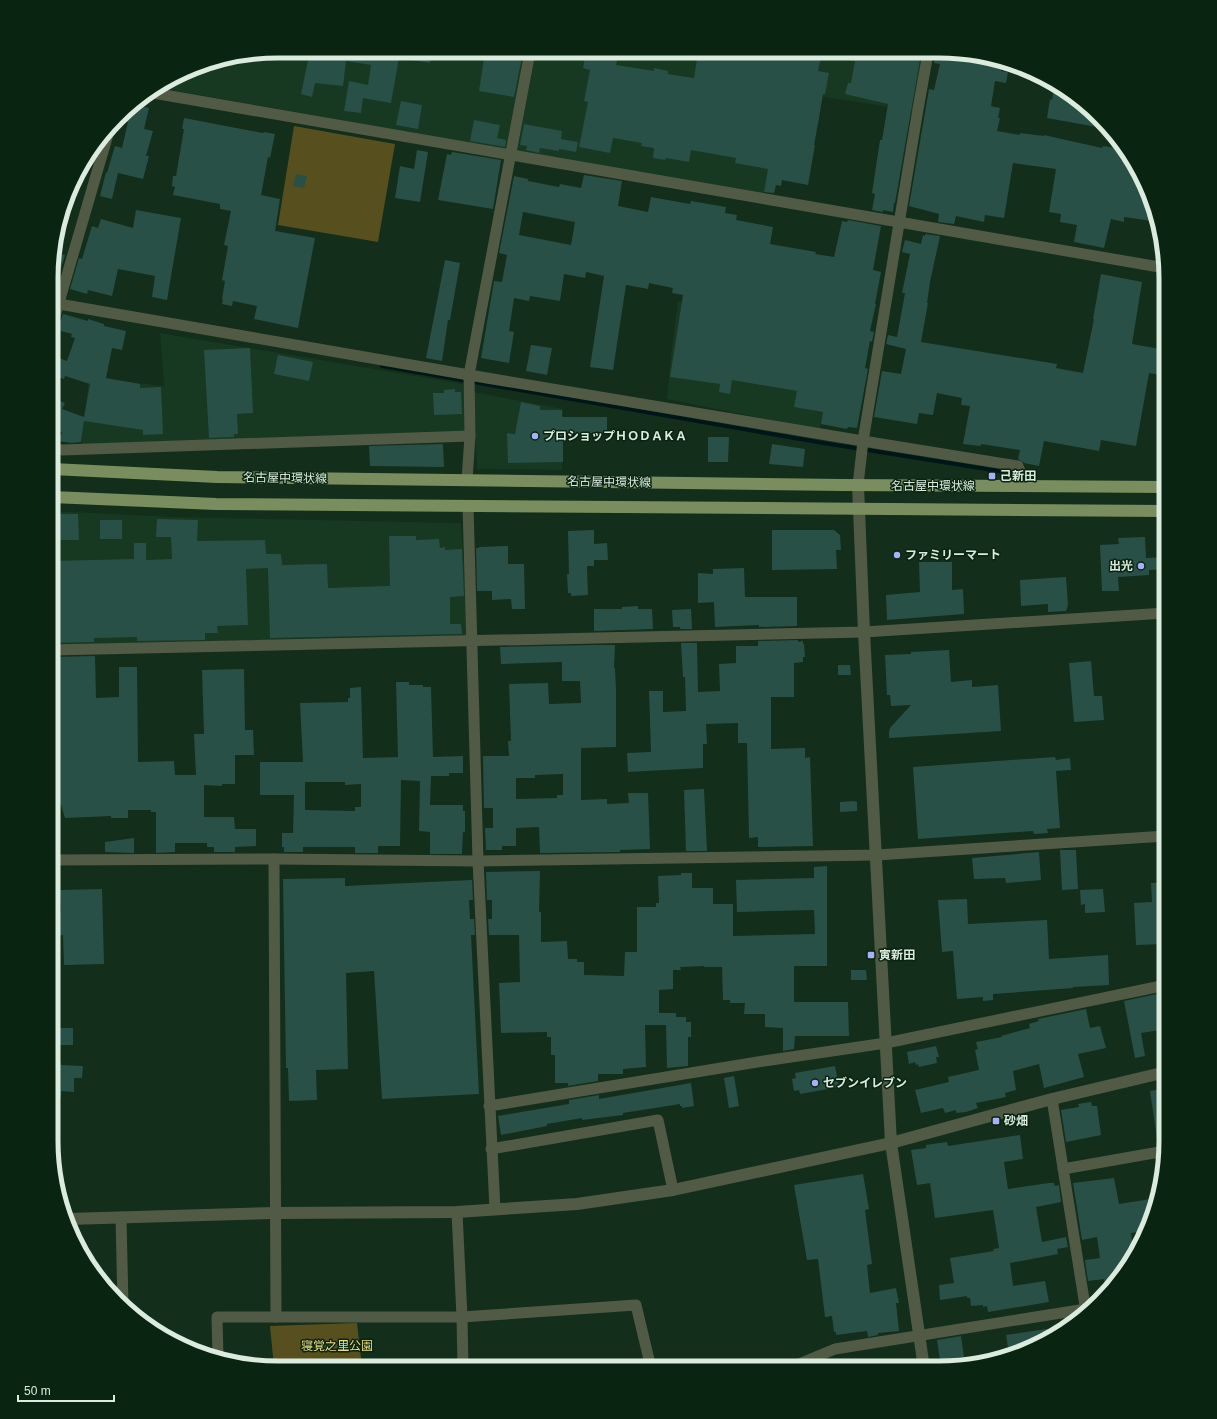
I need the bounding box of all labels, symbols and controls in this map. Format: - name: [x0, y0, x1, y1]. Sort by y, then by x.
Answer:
- place label: プロショップＨＯＤＡＫＡ: [543, 429, 687, 443]
- marker: プロショップＨＯＤＡＫＡ: [530, 431, 540, 441]
- place label: 己新田: [1000, 469, 1036, 483]
- street label: 名古屋中環状線: [243, 470, 327, 486]
- marker: 己新田: [987, 471, 997, 481]
- street label: 名古屋中環状線: [567, 474, 651, 490]
- street label: 名古屋中環状線: [891, 479, 975, 493]
- place label: ファミリーマート: [905, 548, 1001, 562]
- marker: ファミリーマート: [892, 550, 902, 560]
- place label: 出光: [1109, 559, 1133, 573]
- marker: 出光: [1136, 561, 1146, 571]
- place label: 寅新田: [879, 948, 915, 962]
- marker: 寅新田: [866, 950, 876, 960]
- place label: セブンイレブン: [823, 1076, 907, 1090]
- marker: セブンイレブン: [810, 1078, 820, 1088]
- place label: 砂畑: [1003, 1114, 1028, 1128]
- marker: 砂畑: [991, 1116, 1001, 1126]
- park label: 寝覚之里公園: [301, 1339, 373, 1353]
- scale bar: [18, 1377, 114, 1403]
- text: 50 m: [24, 1384, 51, 1398]

